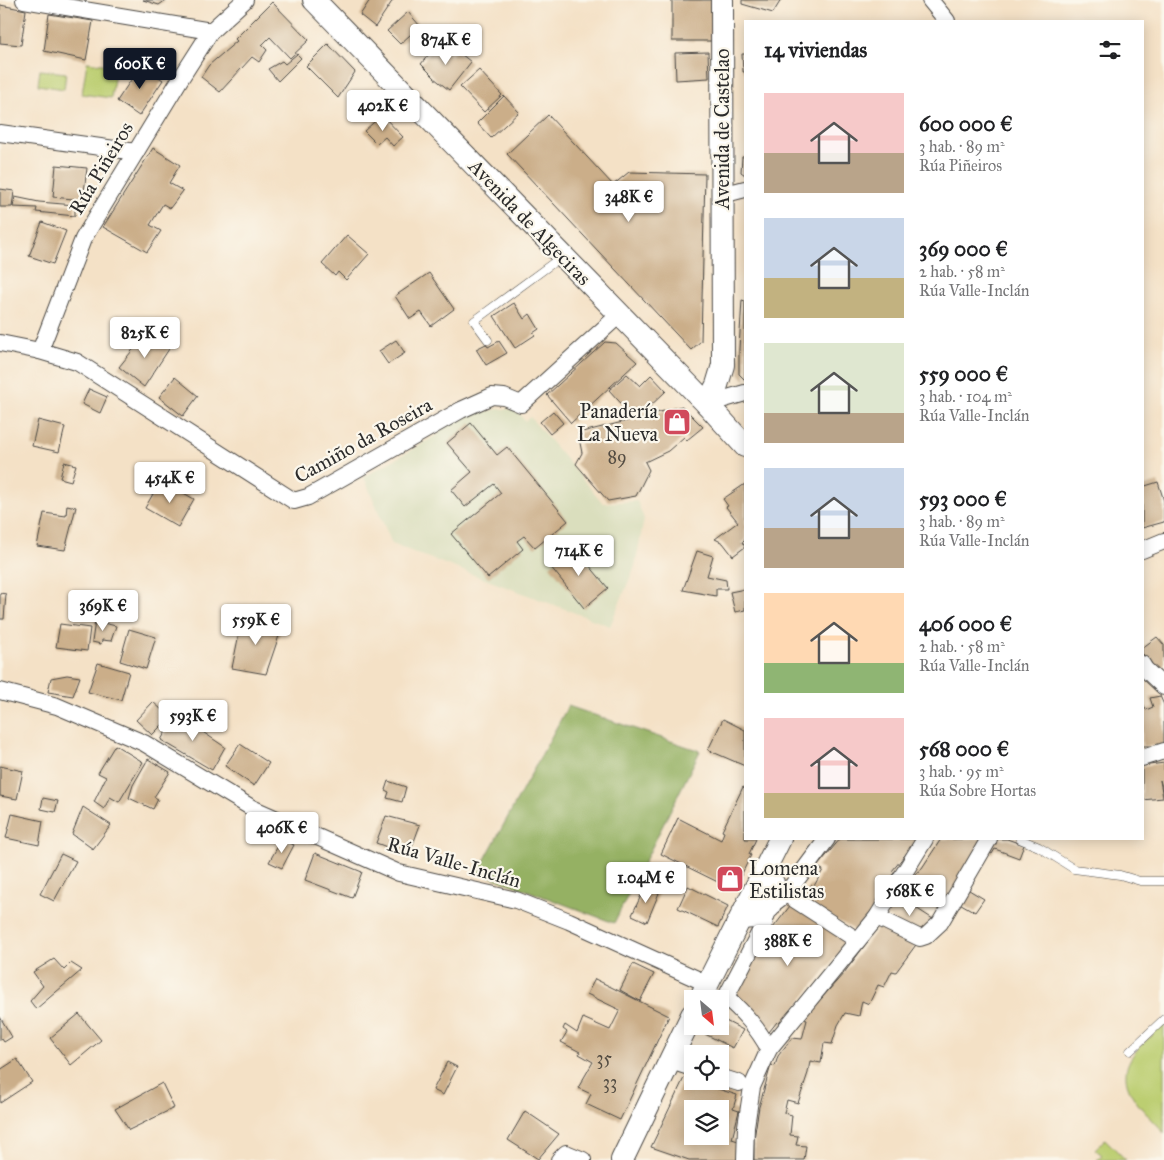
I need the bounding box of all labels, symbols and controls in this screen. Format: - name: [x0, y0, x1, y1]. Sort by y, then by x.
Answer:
- pin: 874K €: [405, 23, 487, 66]
- text: 874K €: [421, 30, 471, 49]
- icon: filters: [1096, 36, 1124, 64]
- text: 14 viviendas: [764, 37, 867, 63]
- pin: 600K €: [99, 48, 181, 90]
- street label: Avenida de Castelao: [710, 49, 734, 210]
- text: 600K €: [114, 54, 166, 73]
- pin: 402K €: [342, 90, 424, 132]
- text: 402K €: [358, 96, 408, 115]
- text: 600 000 €: [919, 111, 1013, 137]
- icon: home: [804, 113, 864, 173]
- street label: Rúa Piñeiros: [64, 117, 138, 219]
- text: 3 hab. · 89 m²: [919, 137, 1005, 156]
- street label: Avenida de Algeciras: [462, 153, 596, 291]
- text: Rúa Piñeiros: [919, 156, 1002, 175]
- pin: 348K €: [588, 180, 670, 223]
- text: 348K €: [605, 187, 653, 206]
- text: 369 000 €: [919, 236, 1008, 262]
- icon: home: [804, 238, 864, 298]
- text: 2 hab. · 58 m²: [919, 262, 1005, 281]
- text: Rúa Valle-Inclán: [919, 281, 1029, 300]
- pin: 825K €: [104, 316, 186, 359]
- text: 825K €: [121, 323, 169, 342]
- text: 559 000 €: [919, 361, 1008, 387]
- icon: home: [804, 363, 864, 423]
- text: 3 hab. · 104 m²: [919, 387, 1012, 406]
- street label: Camiño da Roseira: [290, 392, 437, 488]
- place label: Panadería La Nueva: [577, 399, 659, 446]
- text: Rúa Valle-Inclán: [919, 406, 1029, 425]
- shop icon: Panadería La Nueva: [662, 407, 692, 437]
- house number: 89: [607, 446, 627, 468]
- pin: 454K €: [129, 462, 211, 504]
- text: 454K €: [145, 468, 195, 487]
- text: 593 000 €: [919, 486, 1007, 512]
- icon: home: [804, 488, 864, 548]
- text: 3 hab. · 89 m²: [919, 512, 1005, 531]
- text: Rúa Valle-Inclán: [919, 531, 1029, 550]
- pin: 714K €: [538, 534, 620, 577]
- text: 714K €: [555, 541, 603, 560]
- pin: 369K €: [62, 590, 144, 632]
- text: 369K €: [79, 596, 127, 615]
- pin: 559K €: [215, 604, 297, 646]
- text: 559K €: [232, 610, 280, 629]
- text: 406 000 €: [919, 611, 1012, 637]
- icon: home: [804, 613, 864, 673]
- text: 2 hab. · 58 m²: [919, 637, 1005, 656]
- text: Rúa Valle-Inclán: [919, 656, 1029, 675]
- pin: 593K €: [152, 700, 234, 742]
- text: 593K €: [170, 706, 216, 725]
- text: 568 000 €: [919, 736, 1009, 762]
- icon: home: [804, 738, 864, 798]
- text: 3 hab. · 95 m²: [919, 762, 1004, 781]
- text: Rúa Sobre Hortas: [919, 781, 1036, 800]
- pin: 406K €: [241, 812, 323, 854]
- text: 406K €: [257, 818, 307, 837]
- street label: Rúa Valle-Inclán: [384, 831, 524, 893]
- place label: Lomena Estilistas: [749, 856, 824, 903]
- pin: 1.04M €: [600, 862, 692, 904]
- shop icon: Lomena Estilistas: [715, 864, 745, 894]
- text: 1.04M €: [617, 868, 675, 887]
- pin: 568K €: [869, 874, 951, 917]
- text: 568K €: [886, 881, 934, 900]
- pin: 388K €: [747, 924, 829, 967]
- text: 388K €: [764, 931, 812, 950]
- north arrow: [684, 990, 729, 1035]
- map controls: [684, 990, 729, 1145]
- button: locate: [684, 1045, 729, 1090]
- house number: 35: [596, 1047, 612, 1069]
- house number: 33: [603, 1071, 617, 1093]
- button: layers: [684, 1100, 729, 1145]

